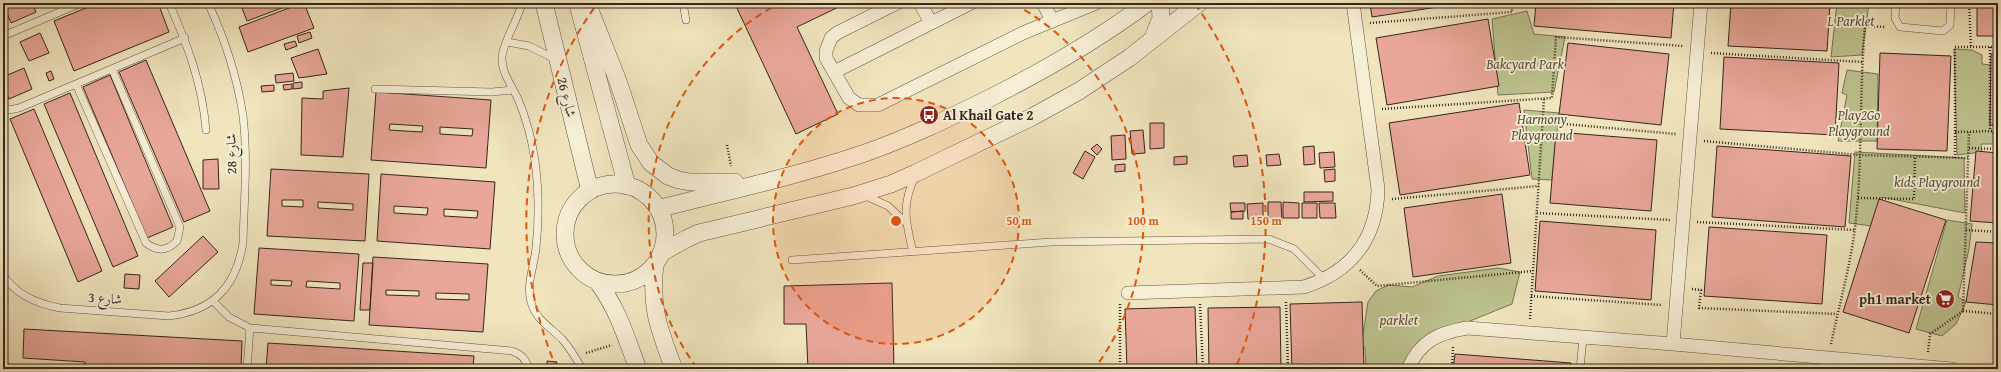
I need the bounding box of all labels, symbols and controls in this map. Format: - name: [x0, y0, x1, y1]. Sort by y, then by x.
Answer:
- park label: L Parklet: [1826, 11, 1875, 31]
- park label: Bakcyard Park: [1485, 54, 1564, 74]
- street label: شارع 26: [550, 75, 582, 120]
- bus stop icon: Al Khail Gate 2: [918, 104, 940, 126]
- place label: Al Khail Gate 2: [943, 105, 1034, 125]
- park label: Play2Go Playground: [1827, 105, 1890, 141]
- park label: Harmony Playground: [1510, 109, 1573, 145]
- street label: شارع 28: [221, 133, 243, 175]
- park label: kids Playground: [1894, 172, 1980, 192]
- text: 50 m: [1006, 212, 1032, 229]
- text: 100 m: [1127, 212, 1160, 229]
- text: 150 m: [1250, 212, 1283, 229]
- centre of rings: [889, 214, 903, 228]
- street label: شارع 3: [87, 287, 123, 311]
- supermarket icon: ph1 market: [1934, 288, 1956, 310]
- place label: ph1 market: [1859, 289, 1932, 309]
- park label: parklet: [1379, 310, 1419, 330]

